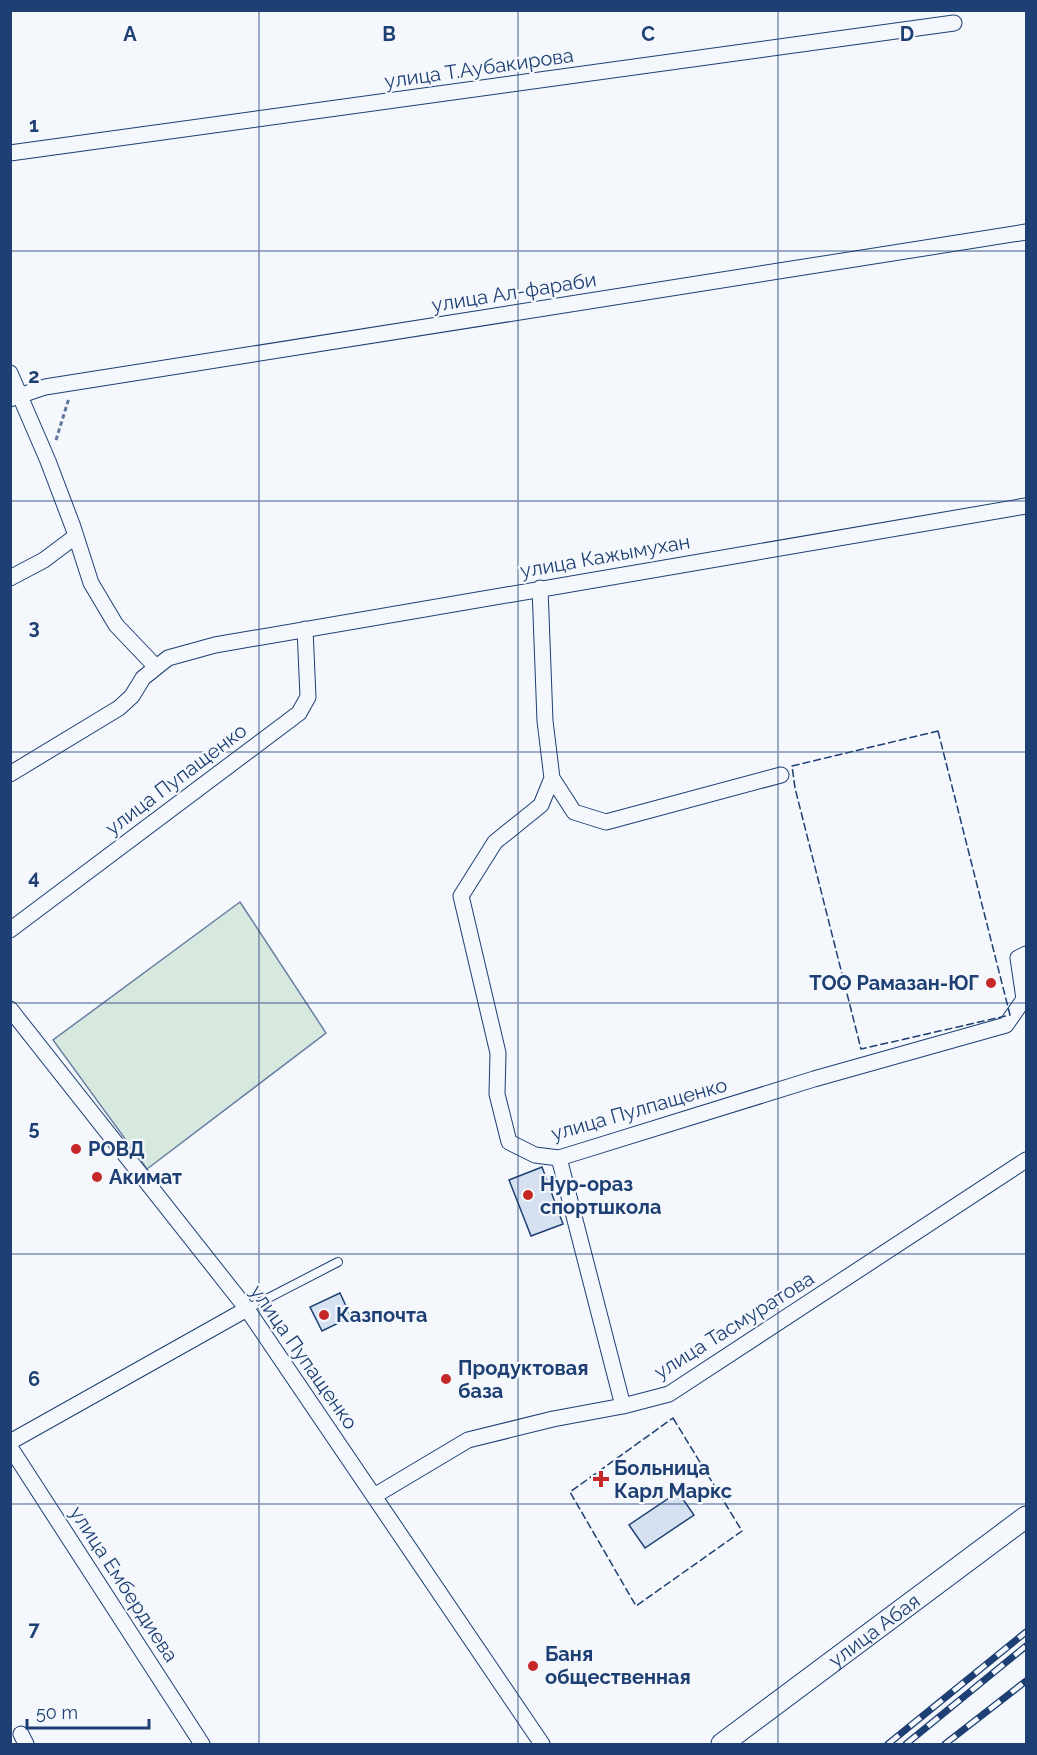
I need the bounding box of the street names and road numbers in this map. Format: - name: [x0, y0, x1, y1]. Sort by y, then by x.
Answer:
- street label: улица Т.Аубакирова: [383, 43, 575, 93]
- street label: улица Ал-фараби: [430, 267, 598, 317]
- street label: улица Кажымухан: [518, 529, 692, 583]
- street label: улица Пупащенко: [101, 718, 251, 840]
- street label: улица Пулпащенко: [548, 1072, 730, 1146]
- street label: улица Тасмуратова: [650, 1266, 818, 1384]
- street label: улица Пупащенко: [245, 1280, 363, 1434]
- street label: улица Ембердиева: [65, 1502, 183, 1666]
- street label: улица Абая: [824, 1588, 925, 1672]

